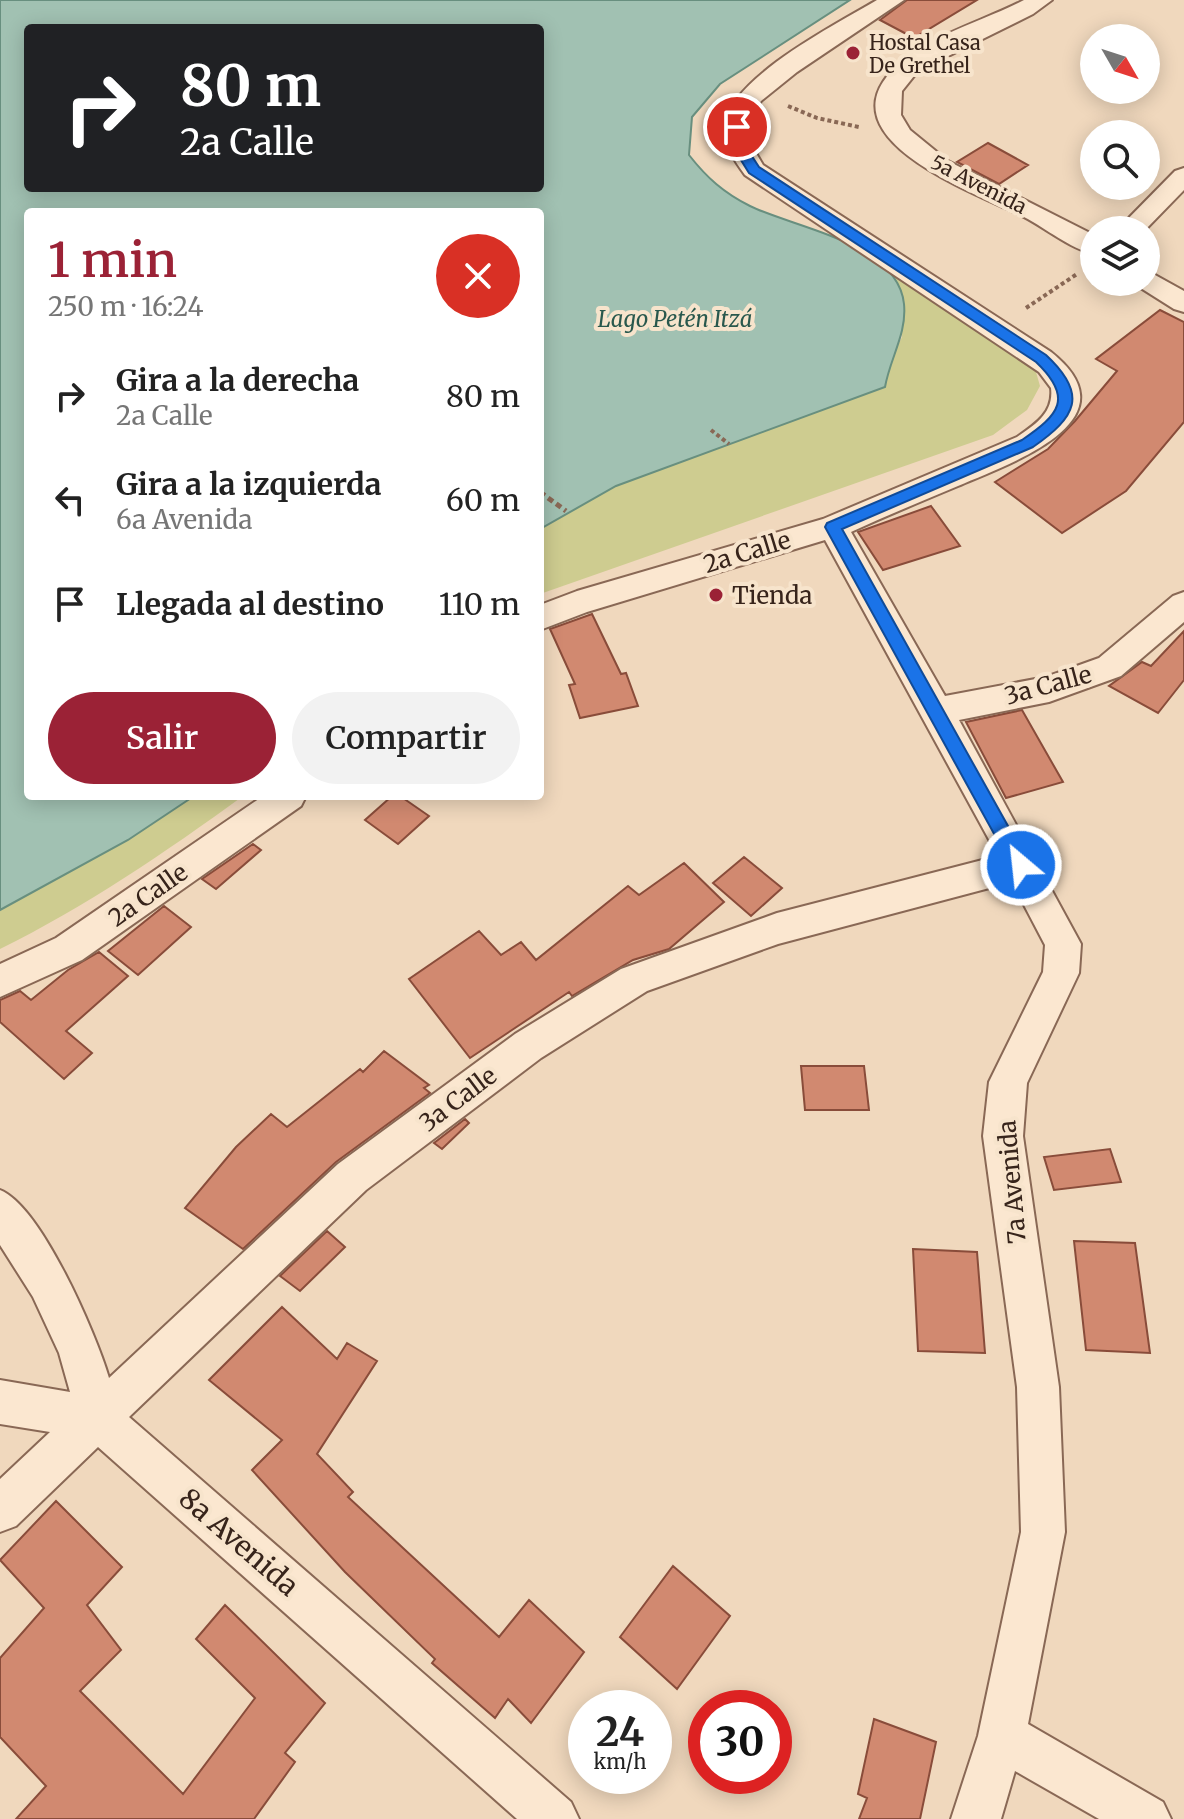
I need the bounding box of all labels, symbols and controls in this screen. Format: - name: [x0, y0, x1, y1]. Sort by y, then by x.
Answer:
- north arrow: [1080, 24, 1160, 104]
- map controls: [1080, 24, 1160, 296]
- place label: Hostal Casa De Grethel: [869, 30, 981, 78]
- marker: Hostal Casa De Grethel: [844, 44, 862, 62]
- text: 80 m: [180, 51, 321, 121]
- icon: right: [48, 56, 152, 160]
- pin: [703, 93, 771, 161]
- icon: arrive: [715, 105, 759, 149]
- text: 2a Calle: [180, 120, 314, 165]
- button: search: [1080, 120, 1160, 200]
- street label: 5a Avenida: [927, 149, 1031, 219]
- button: layers: [1080, 216, 1160, 296]
- text: 1 min: [48, 230, 177, 290]
- button: close: [436, 234, 520, 318]
- text: 250 m · 16:24: [48, 290, 204, 323]
- water label: Lago Petén Itzá: [598, 305, 753, 333]
- text: Gira a la derecha: [116, 361, 359, 399]
- icon: right: [48, 374, 92, 418]
- text: 80 m: [446, 377, 520, 415]
- text: 2a Calle: [116, 399, 213, 432]
- text: Gira a la izquierda: [116, 465, 382, 503]
- icon: left: [48, 478, 92, 522]
- text: 60 m: [446, 481, 520, 519]
- text: 6a Avenida: [116, 503, 252, 536]
- street label: 2a Calle: [700, 524, 794, 580]
- place label: Tienda: [732, 580, 813, 611]
- icon: arrive: [48, 582, 92, 626]
- text: Llegada al destino: [116, 585, 384, 623]
- text: 110 m: [439, 585, 520, 623]
- marker: Tienda: [707, 586, 725, 604]
- street label: 3a Calle: [1001, 659, 1095, 711]
- button: Salir: [48, 692, 276, 784]
- button: Compartir: [292, 692, 520, 784]
- position arrow: [979, 823, 1063, 907]
- street label: 2a Calle: [103, 857, 193, 933]
- street label: 3a Calle: [413, 1060, 503, 1138]
- street label: 7a Avenida: [991, 1119, 1033, 1245]
- street label: 8a Avenida: [172, 1480, 306, 1604]
- speed limit sign: 30: [688, 1690, 792, 1794]
- text: 24: [596, 1707, 644, 1757]
- text: km/h: [594, 1749, 646, 1774]

